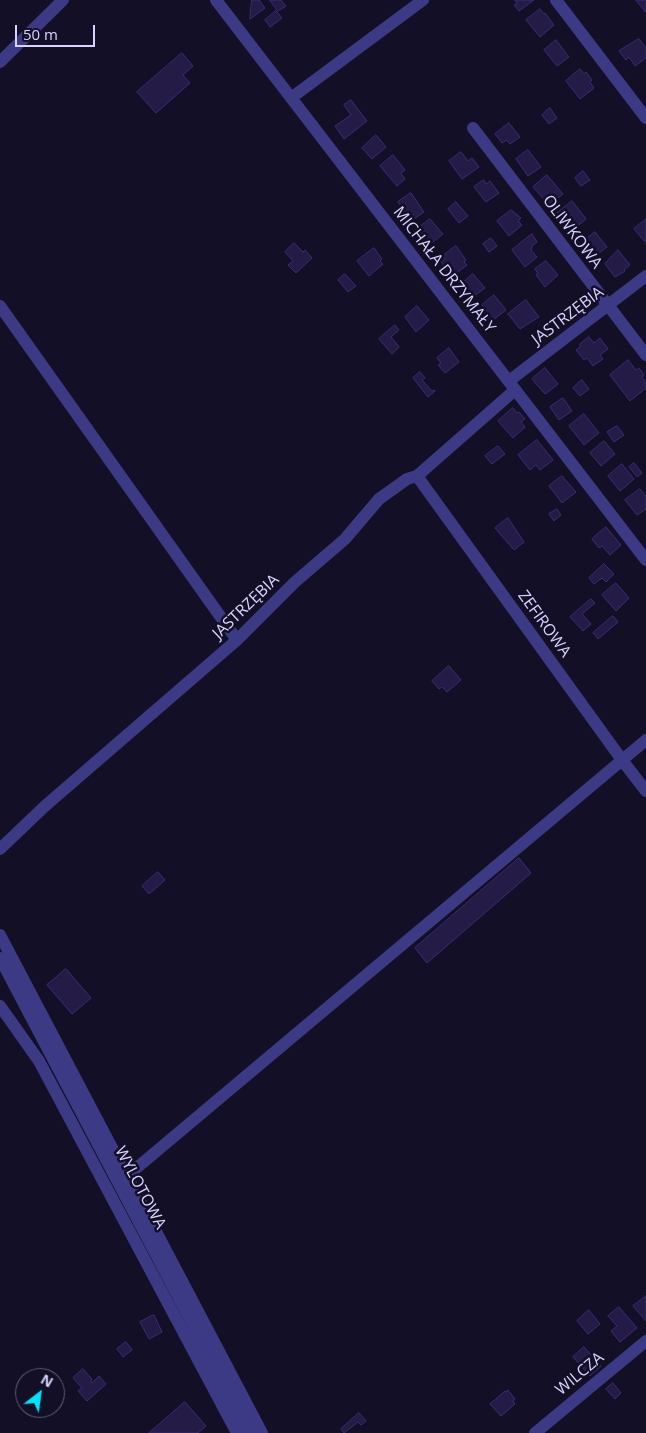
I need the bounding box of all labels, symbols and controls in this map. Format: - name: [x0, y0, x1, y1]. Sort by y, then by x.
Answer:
- scale bar: [18, 15, 98, 47]
- text: 50 m: [23, 24, 58, 44]
- street label: OLIWKOWA: [538, 191, 606, 273]
- street label: MICHAŁA DRZYMAŁY: [389, 203, 499, 337]
- street label: JASTRZĘBIA: [528, 283, 608, 349]
- street label: JASTRZĘBIA: [209, 571, 283, 643]
- street label: ZEFIROWA: [513, 587, 575, 661]
- street label: WYLOTOWA: [110, 1143, 170, 1233]
- street label: WILCZA: [552, 1348, 608, 1400]
- north arrow: [15, 1368, 65, 1418]
- text: N: [38, 1369, 57, 1392]

